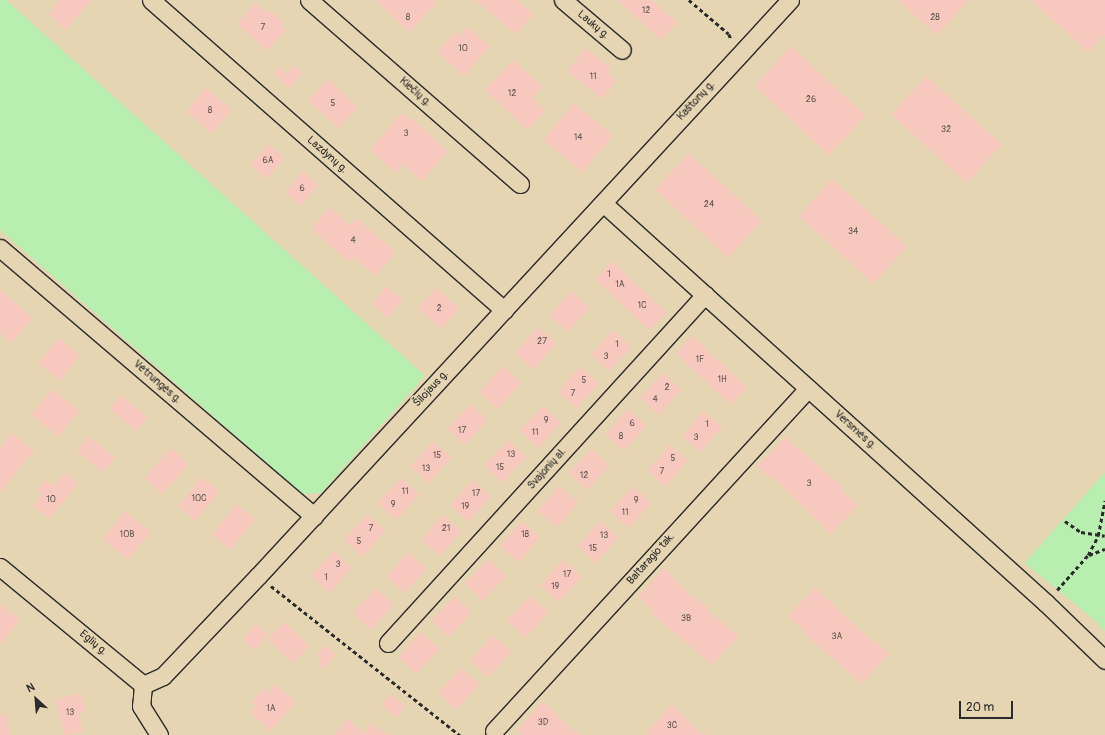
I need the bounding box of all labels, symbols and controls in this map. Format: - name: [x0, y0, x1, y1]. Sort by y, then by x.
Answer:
- house number: 12: [642, 6, 650, 16]
- street label: Laukų g.: [574, 8, 612, 42]
- house number: 8: [406, 13, 410, 23]
- house number: 28: [930, 13, 940, 23]
- house number: 7: [261, 23, 265, 33]
- house number: 10: [458, 44, 468, 54]
- house number: 11: [589, 72, 597, 82]
- street label: Kiečių g.: [396, 75, 434, 109]
- street label: Kaštonų g.: [674, 79, 718, 123]
- house number: 12: [508, 89, 516, 99]
- house number: 26: [806, 95, 816, 105]
- house number: 5: [331, 99, 335, 109]
- house number: 8: [208, 106, 212, 116]
- house number: 32: [941, 125, 951, 135]
- house number: 3: [403, 129, 409, 139]
- house number: 14: [574, 133, 582, 143]
- street label: Lazdynų g.: [304, 134, 350, 176]
- house number: 6A: [262, 156, 274, 166]
- house number: 6: [299, 184, 305, 194]
- house number: 24: [704, 200, 714, 210]
- house number: 34: [848, 227, 858, 237]
- house number: 4: [350, 236, 356, 246]
- house number: 1: [607, 270, 611, 280]
- house number: 1A: [615, 280, 625, 290]
- house number: 1C: [637, 301, 647, 311]
- house number: 2: [436, 304, 442, 314]
- house number: 27: [537, 337, 547, 347]
- house number: 1: [615, 340, 619, 350]
- house number: 3: [603, 352, 609, 362]
- house number: 1F: [696, 355, 704, 365]
- street label: Vėtrungės g.: [130, 358, 184, 406]
- street label: Šilojaus g.: [411, 368, 451, 410]
- house number: 1H: [717, 375, 727, 385]
- house number: 5: [582, 376, 586, 386]
- house number: 2: [664, 383, 670, 393]
- house number: 7: [571, 389, 575, 399]
- house number: 4: [652, 395, 658, 405]
- street label: Versmės g.: [831, 408, 879, 452]
- house number: 9: [544, 416, 548, 426]
- house number: 6: [629, 419, 635, 429]
- house number: 1: [705, 420, 709, 430]
- house number: 17: [458, 426, 466, 436]
- house number: 11: [531, 428, 539, 438]
- house number: 8: [619, 432, 623, 442]
- house number: 3: [693, 433, 699, 443]
- street label: Svajonių al.: [525, 446, 569, 492]
- house number: 13: [507, 450, 515, 460]
- house number: 15: [433, 451, 441, 461]
- house number: 5: [671, 454, 675, 464]
- house number: 15: [496, 463, 504, 473]
- house number: 13: [422, 464, 430, 474]
- house number: 7: [660, 467, 664, 477]
- house number: 12: [580, 471, 588, 481]
- house number: 3: [806, 479, 812, 489]
- house number: 11: [401, 487, 409, 497]
- house number: 17: [472, 489, 480, 499]
- house number: 10C: [191, 494, 207, 504]
- house number: 10: [46, 495, 56, 505]
- house number: 9: [634, 496, 638, 506]
- house number: 9: [391, 500, 395, 510]
- house number: 19: [461, 502, 469, 512]
- house number: 11: [621, 508, 629, 518]
- house number: 7: [369, 524, 373, 534]
- house number: 21: [442, 524, 450, 534]
- house number: 10B: [120, 530, 134, 540]
- house number: 18: [521, 530, 529, 540]
- street label: Baltaragio tak.: [624, 530, 678, 588]
- house number: 13: [600, 531, 608, 541]
- house number: 5: [357, 537, 361, 547]
- house number: 15: [589, 544, 597, 554]
- house number: 3: [335, 560, 341, 570]
- house number: 17: [563, 570, 571, 580]
- house number: 1: [324, 573, 328, 583]
- house number: 19: [551, 582, 559, 592]
- house number: 3B: [681, 614, 691, 624]
- street label: Eglių g.: [77, 628, 109, 658]
- house number: 3A: [832, 632, 842, 642]
- north arrow: [16, 679, 56, 719]
- text: N: [24, 680, 37, 695]
- scale bar: [961, 693, 1015, 719]
- text: 20 m: [966, 700, 994, 715]
- house number: 1A: [266, 704, 276, 714]
- house number: 13: [66, 708, 74, 718]
- house number: 3D: [538, 718, 548, 728]
- house number: 3C: [667, 721, 677, 731]

